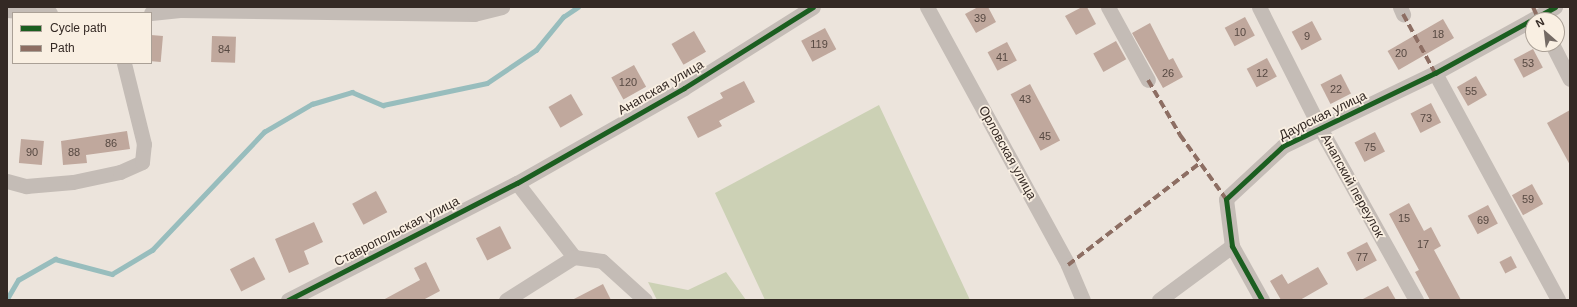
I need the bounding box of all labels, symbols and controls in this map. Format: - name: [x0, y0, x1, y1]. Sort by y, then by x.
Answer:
- house number: 39: [974, 11, 986, 25]
- legend: [12, 12, 152, 64]
- north arrow: [1525, 12, 1565, 52]
- text: N: [1534, 15, 1546, 29]
- text: Cycle path: [50, 21, 107, 35]
- house number: 10: [1234, 25, 1246, 39]
- house number: 18: [1432, 27, 1444, 41]
- house number: 9: [1304, 29, 1310, 43]
- house number: 119: [810, 37, 828, 51]
- text: Path: [50, 41, 75, 55]
- house number: 84: [218, 42, 230, 56]
- house number: 20: [1395, 46, 1407, 60]
- house number: 41: [996, 50, 1008, 64]
- house number: 53: [1522, 56, 1534, 70]
- street label: Анапская улица: [615, 57, 707, 119]
- house number: 26: [1162, 66, 1174, 80]
- house number: 12: [1256, 66, 1268, 80]
- house number: 120: [619, 75, 637, 89]
- house number: 22: [1330, 82, 1342, 96]
- house number: 55: [1465, 84, 1477, 98]
- street label: Даурская улица: [1277, 88, 1369, 144]
- house number: 43: [1019, 92, 1031, 106]
- street label: Орловская улица: [975, 103, 1039, 203]
- house number: 73: [1420, 111, 1432, 125]
- house number: 45: [1039, 129, 1051, 143]
- street label: Анапский переулок: [1317, 132, 1387, 240]
- house number: 86: [105, 136, 117, 150]
- house number: 75: [1364, 140, 1376, 154]
- house number: 90: [26, 145, 38, 159]
- house number: 88: [68, 145, 80, 159]
- house number: 59: [1522, 192, 1534, 206]
- street label: Ставропольская улица: [332, 194, 462, 270]
- house number: 15: [1398, 211, 1410, 225]
- house number: 69: [1477, 213, 1489, 227]
- house number: 17: [1417, 237, 1429, 251]
- house number: 77: [1356, 250, 1368, 264]

